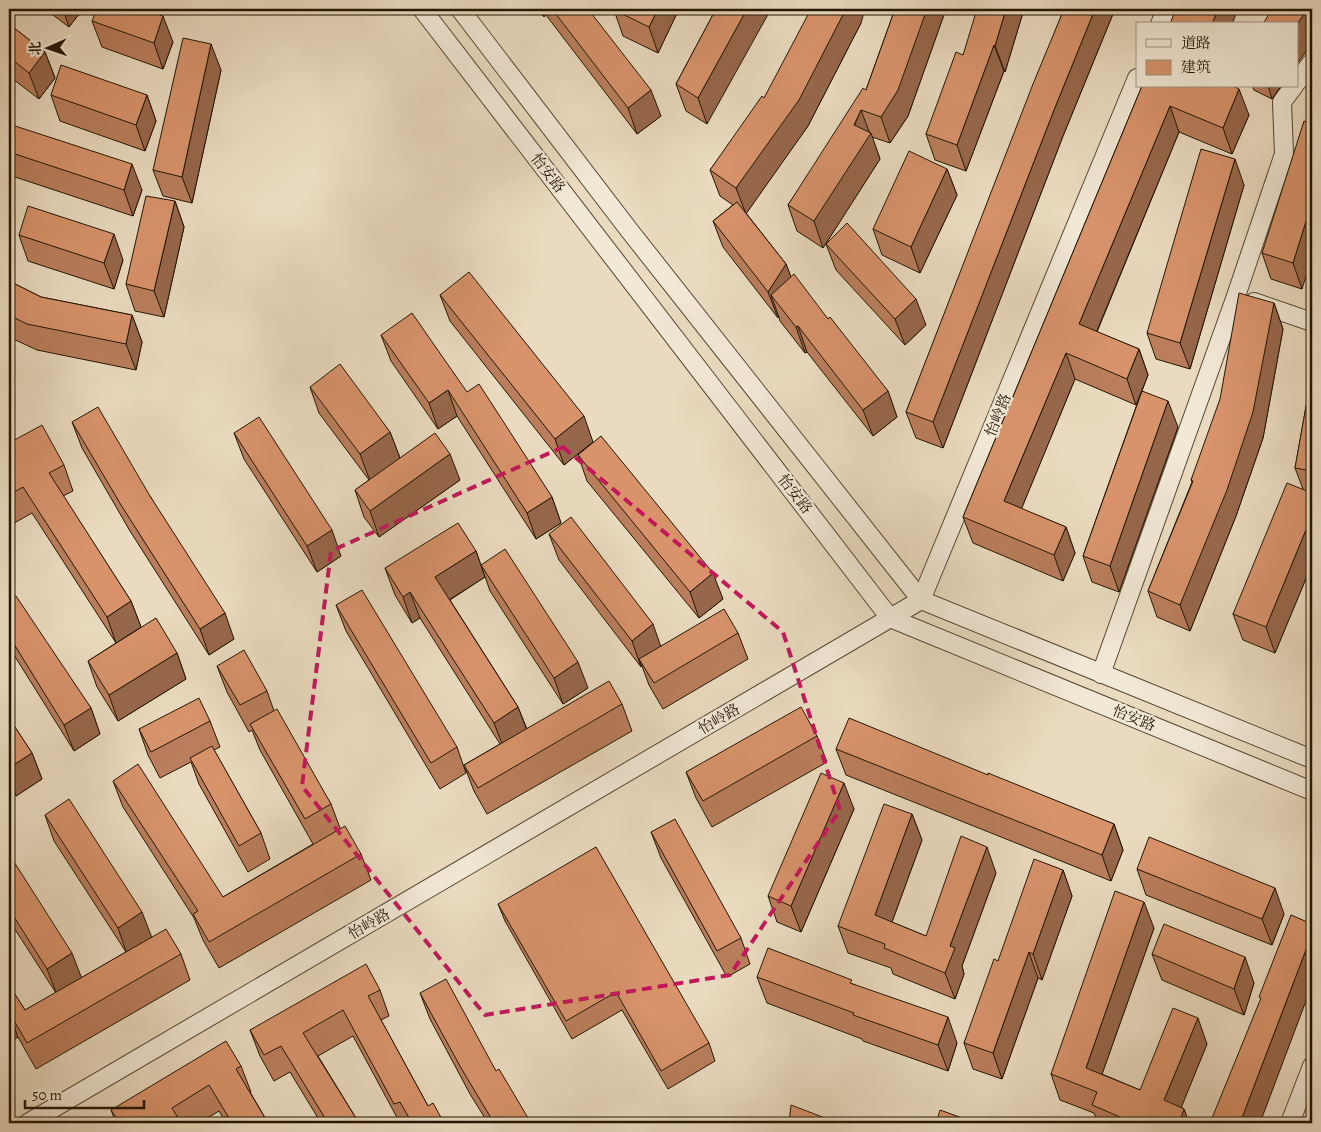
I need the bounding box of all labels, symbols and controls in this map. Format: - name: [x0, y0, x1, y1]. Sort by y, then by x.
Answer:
- north arrow: [22, 22, 72, 72]
- legend: [1136, 22, 1298, 88]
- text: 道路: [1181, 33, 1211, 53]
- text: 北: [26, 41, 45, 56]
- text: 建筑: [1181, 57, 1211, 77]
- street label: 怡安路: [526, 149, 570, 197]
- street label: 怡岭路: [980, 390, 1016, 440]
- street label: 怡安路: [773, 470, 817, 518]
- street label: 怡岭路: [695, 699, 743, 739]
- street label: 怡安路: [1109, 700, 1159, 736]
- street label: 怡岭路: [345, 904, 393, 944]
- scale bar: [25, 1077, 144, 1109]
- text: 50 m: [32, 1085, 62, 1105]

